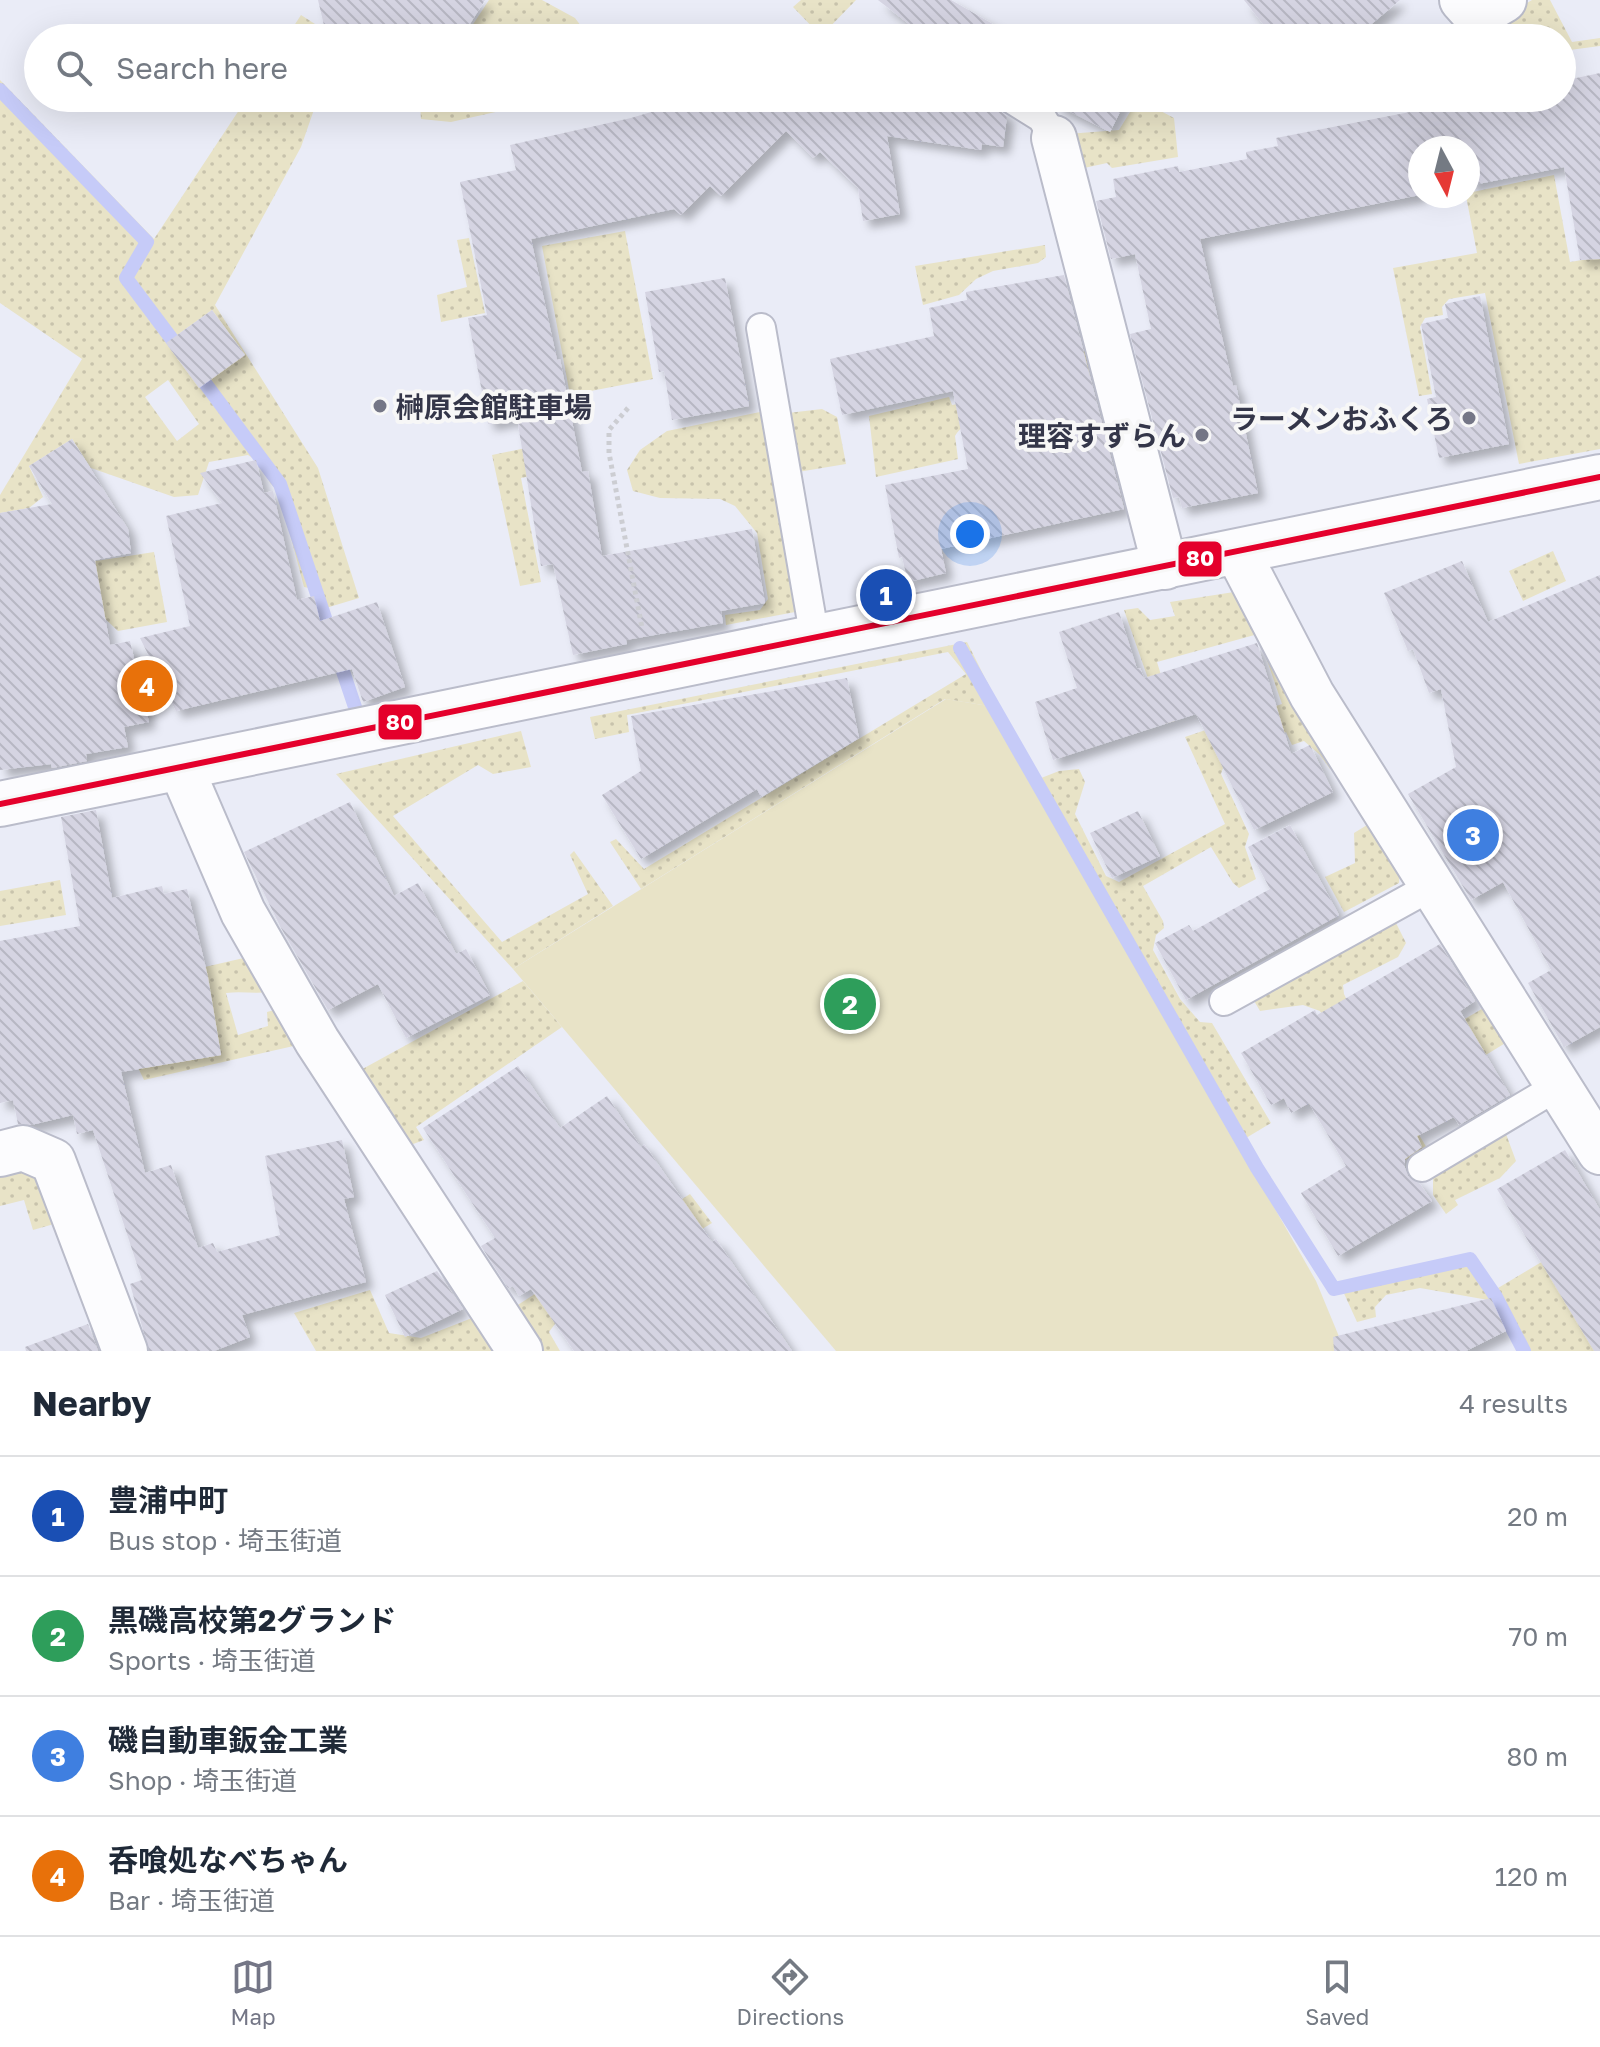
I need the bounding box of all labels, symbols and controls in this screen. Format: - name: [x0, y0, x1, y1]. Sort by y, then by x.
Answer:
- search box: [24, 24, 1576, 112]
- icon: search: [52, 46, 96, 90]
- text: Search here: [116, 50, 288, 86]
- north arrow: [1408, 136, 1480, 208]
- place label: 榊原会館駐車場: [396, 390, 592, 423]
- marker: 榊原会館駐車場: [371, 397, 389, 415]
- place label: ラーメンおふくろ: [1230, 402, 1453, 435]
- marker: ラーメンおふくろ: [1460, 409, 1478, 427]
- place label: 理容すずらん: [1018, 419, 1186, 452]
- marker: 理容すずらん: [1193, 426, 1211, 444]
- your location: [950, 514, 990, 554]
- line badge: 80: [1177, 540, 1223, 578]
- text: 80: [1186, 544, 1214, 571]
- pin: 1: [860, 565, 912, 625]
- pin: 4: [121, 656, 173, 716]
- line badge: 80: [377, 703, 423, 741]
- text: 80: [386, 708, 414, 735]
- pin: 3: [1447, 805, 1499, 865]
- pin: 2: [824, 974, 876, 1034]
- text: Nearby: [32, 1383, 152, 1423]
- text: 4 results: [1459, 1388, 1568, 1419]
- text: 豊浦中町: [108, 1482, 228, 1518]
- text: 1: [51, 1501, 65, 1532]
- text: 20 m: [1507, 1501, 1568, 1532]
- text: Bus stop · 埼玉街道: [108, 1525, 342, 1556]
- text: 黒磯高校第2グランド: [108, 1602, 396, 1638]
- text: 2: [50, 1621, 66, 1652]
- text: 70 m: [1509, 1621, 1568, 1652]
- text: Sports · 埼玉街道: [108, 1645, 316, 1676]
- text: 磯自動車鈑金工業: [108, 1722, 348, 1758]
- text: 3: [50, 1741, 66, 1772]
- text: 80 m: [1507, 1741, 1568, 1772]
- text: Shop · 埼玉街道: [108, 1765, 297, 1796]
- text: 呑喰処なべちゃん: [108, 1842, 348, 1878]
- text: 4: [50, 1861, 66, 1892]
- text: 120 m: [1495, 1861, 1568, 1892]
- text: Bar · 埼玉街道: [108, 1885, 275, 1916]
- tab: Map: [231, 1955, 275, 2030]
- tab: Directions: [737, 1955, 844, 2030]
- tab: Saved: [1305, 1955, 1369, 2030]

